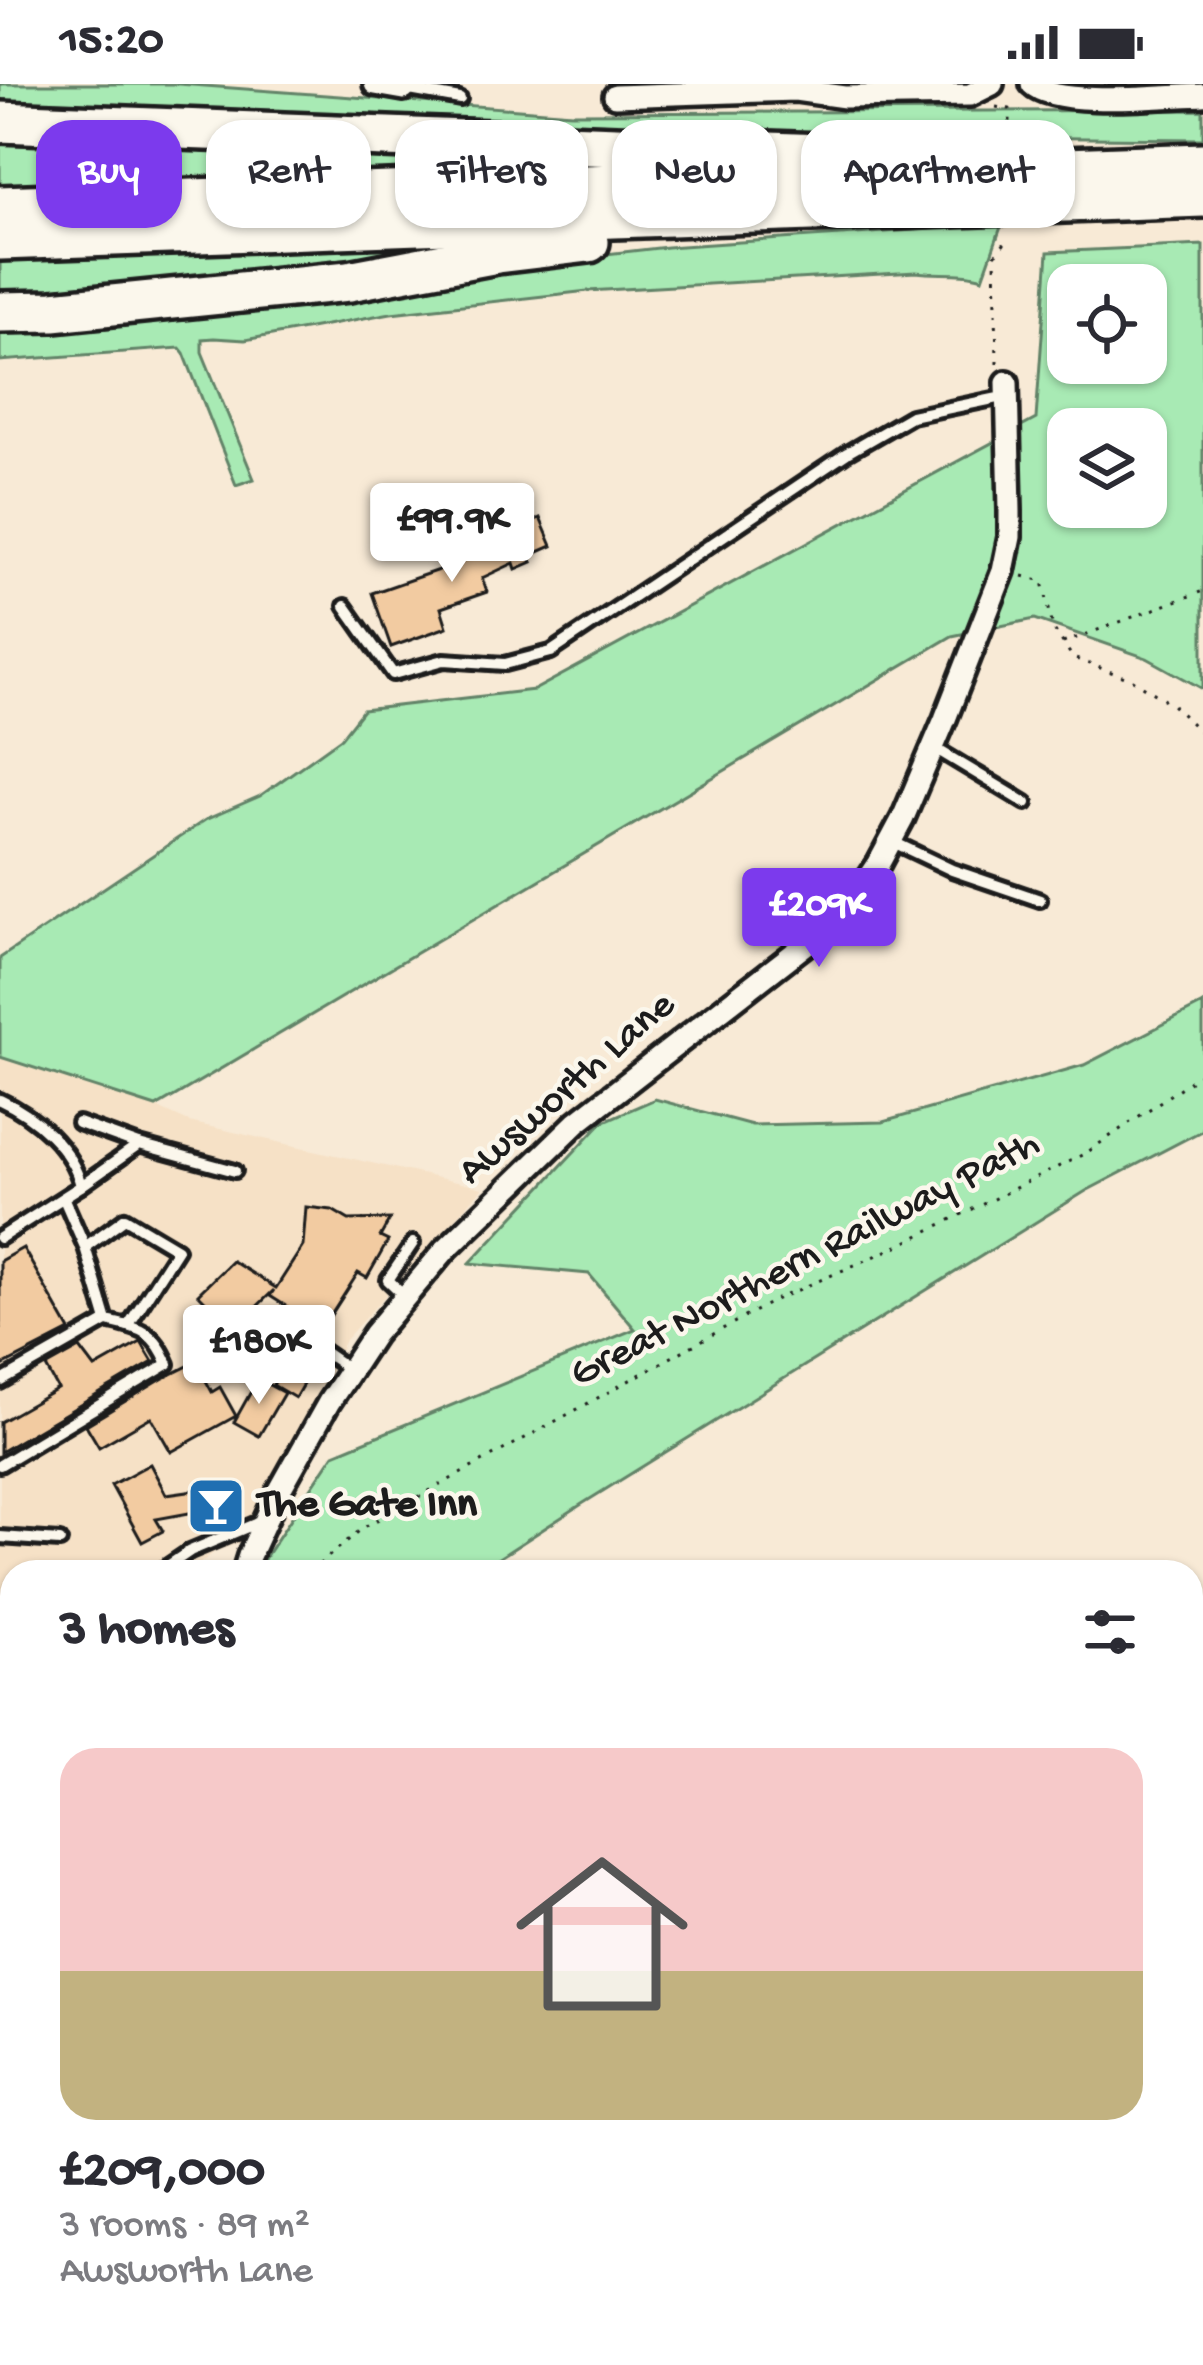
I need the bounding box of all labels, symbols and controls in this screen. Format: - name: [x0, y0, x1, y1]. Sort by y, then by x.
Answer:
- text: 15:20: [60, 16, 164, 69]
- chip: Buy: [36, 120, 182, 228]
- chip: Rent: [206, 120, 371, 228]
- chip: Filters: [395, 120, 588, 228]
- chip: New: [612, 120, 777, 228]
- chip: Apartment: [801, 120, 1075, 228]
- map controls: [1047, 264, 1167, 528]
- button: locate: [1047, 264, 1167, 384]
- button: layers: [1047, 408, 1167, 528]
- pin: £99.9K: [354, 483, 550, 585]
- text: £99.9K: [397, 499, 507, 545]
- pin: £209K: [735, 868, 903, 970]
- text: £209K: [769, 884, 869, 930]
- street label: Awsworth Lane: [449, 981, 688, 1198]
- street label: Great Northern Railway Path: [563, 1121, 1049, 1401]
- pin: £180K: [175, 1305, 343, 1407]
- text: £180K: [210, 1321, 308, 1367]
- bar icon: The Gate Inn: [185, 1475, 247, 1537]
- place label: The Gate Inn: [255, 1482, 478, 1531]
- icon: filters: [1077, 1599, 1143, 1665]
- text: 3 homes: [60, 1602, 234, 1662]
- icon: home: [494, 1826, 710, 2042]
- text: £209,000: [60, 2144, 265, 2204]
- text: 3 rooms · 89 m²: [60, 2204, 310, 2250]
- text: Awsworth Lane: [60, 2250, 313, 2296]

